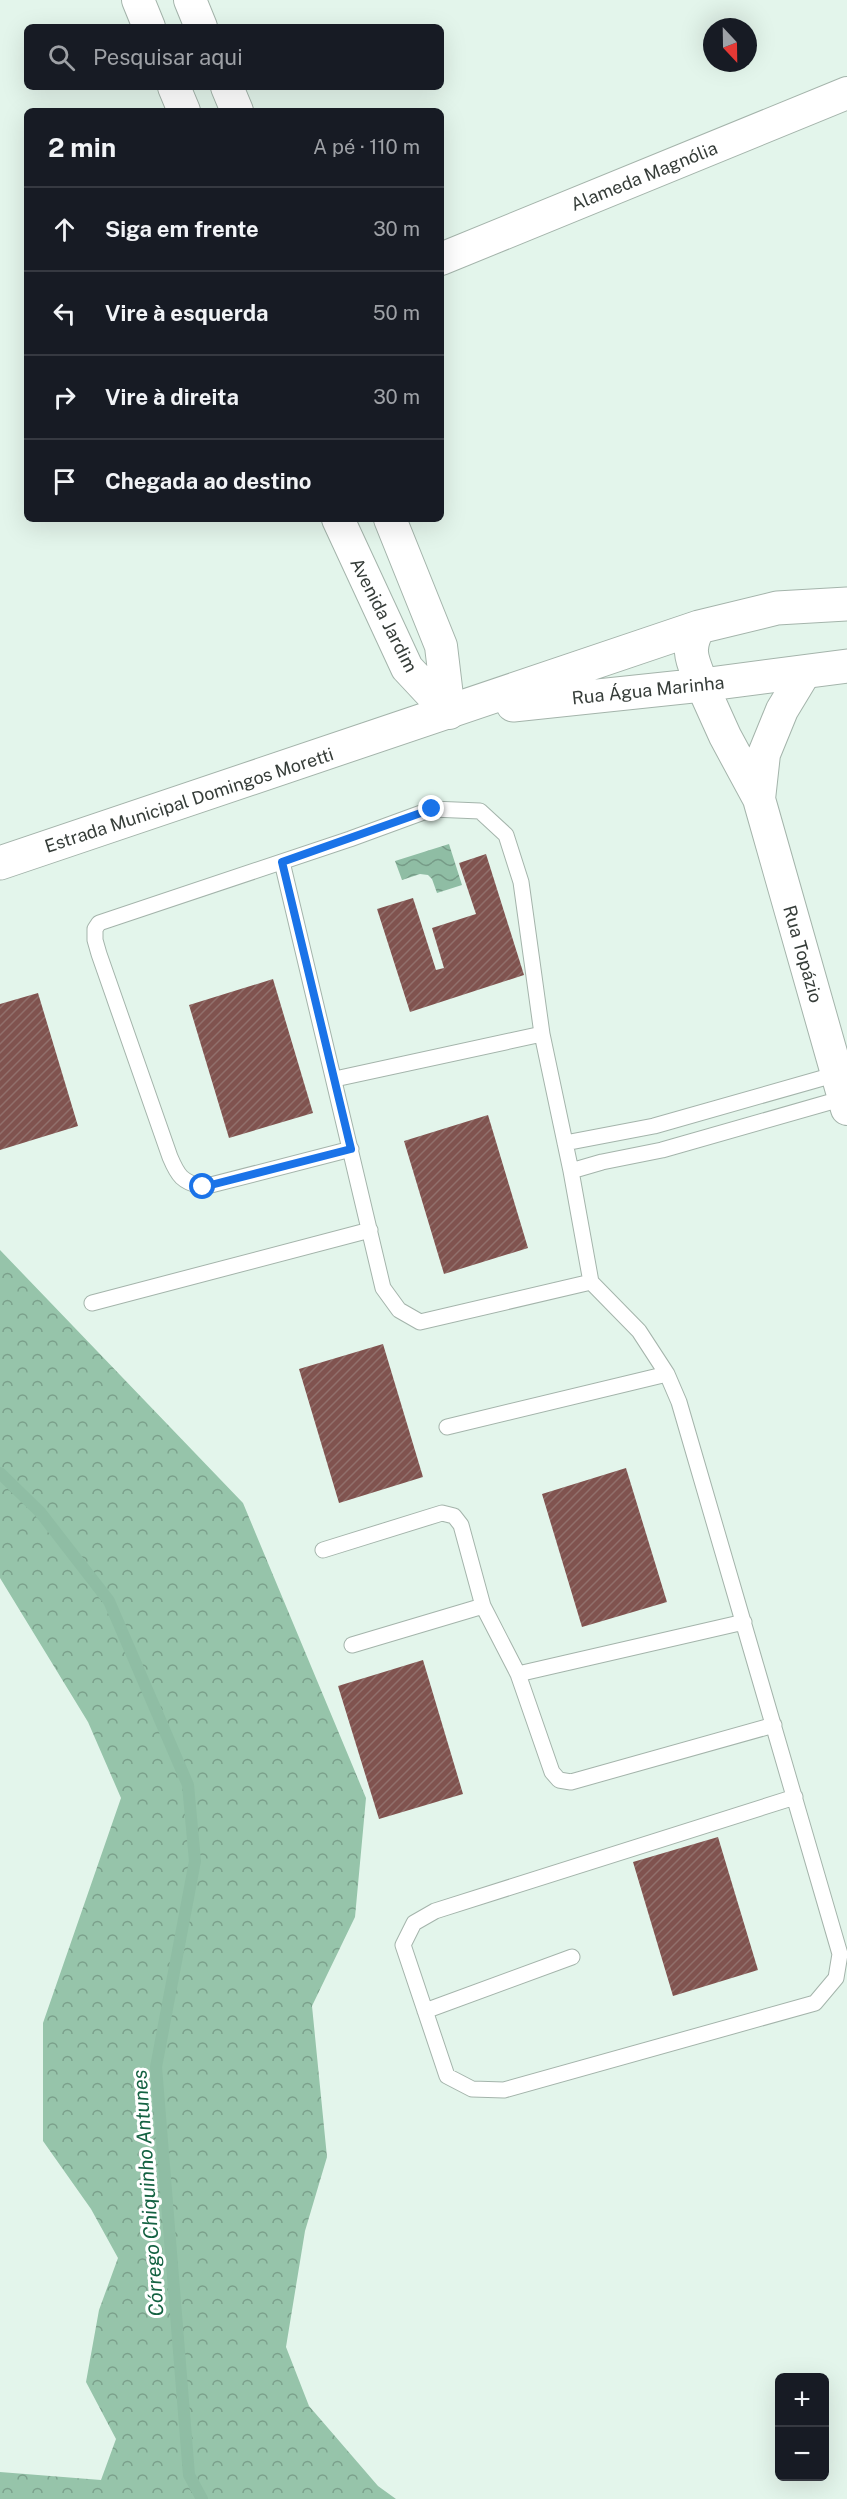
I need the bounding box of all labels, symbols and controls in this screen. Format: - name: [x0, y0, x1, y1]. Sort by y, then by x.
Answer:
- north arrow: [703, 18, 757, 72]
- search box: [24, 24, 444, 90]
- icon: search: [45, 41, 78, 74]
- text: Pesquisar aqui: [93, 44, 243, 70]
- text: 2 min: [48, 132, 116, 163]
- text: A pé · 110 m: [313, 135, 420, 159]
- street label: Alameda Magnólia: [568, 137, 720, 215]
- icon: ahead: [48, 213, 81, 246]
- text: Siga em frente: [105, 216, 259, 242]
- text: 30 m: [373, 217, 420, 241]
- icon: left: [48, 297, 81, 330]
- text: Vire à esquerda: [105, 300, 269, 326]
- text: 50 m: [373, 301, 420, 325]
- icon: right: [48, 381, 81, 414]
- text: Vire à direita: [105, 384, 239, 410]
- text: 30 m: [373, 385, 420, 409]
- icon: arrive: [48, 465, 81, 498]
- text: Chegada ao destino: [105, 468, 311, 494]
- street label: Avenida Jardim: [346, 554, 422, 676]
- street label: Rua Água Marinha: [571, 671, 725, 708]
- street label: Estrada Municipal Domingos Moretti: [42, 743, 336, 857]
- route end: [418, 795, 444, 821]
- street label: Rua Topázio: [779, 903, 827, 1005]
- route start: [189, 1173, 215, 1199]
- water label: Córrego Chiquinho Antunes: [127, 2069, 169, 2317]
- map controls: [775, 2373, 829, 2481]
- button: +: [775, 2373, 829, 2427]
- button: −: [775, 2427, 829, 2481]

